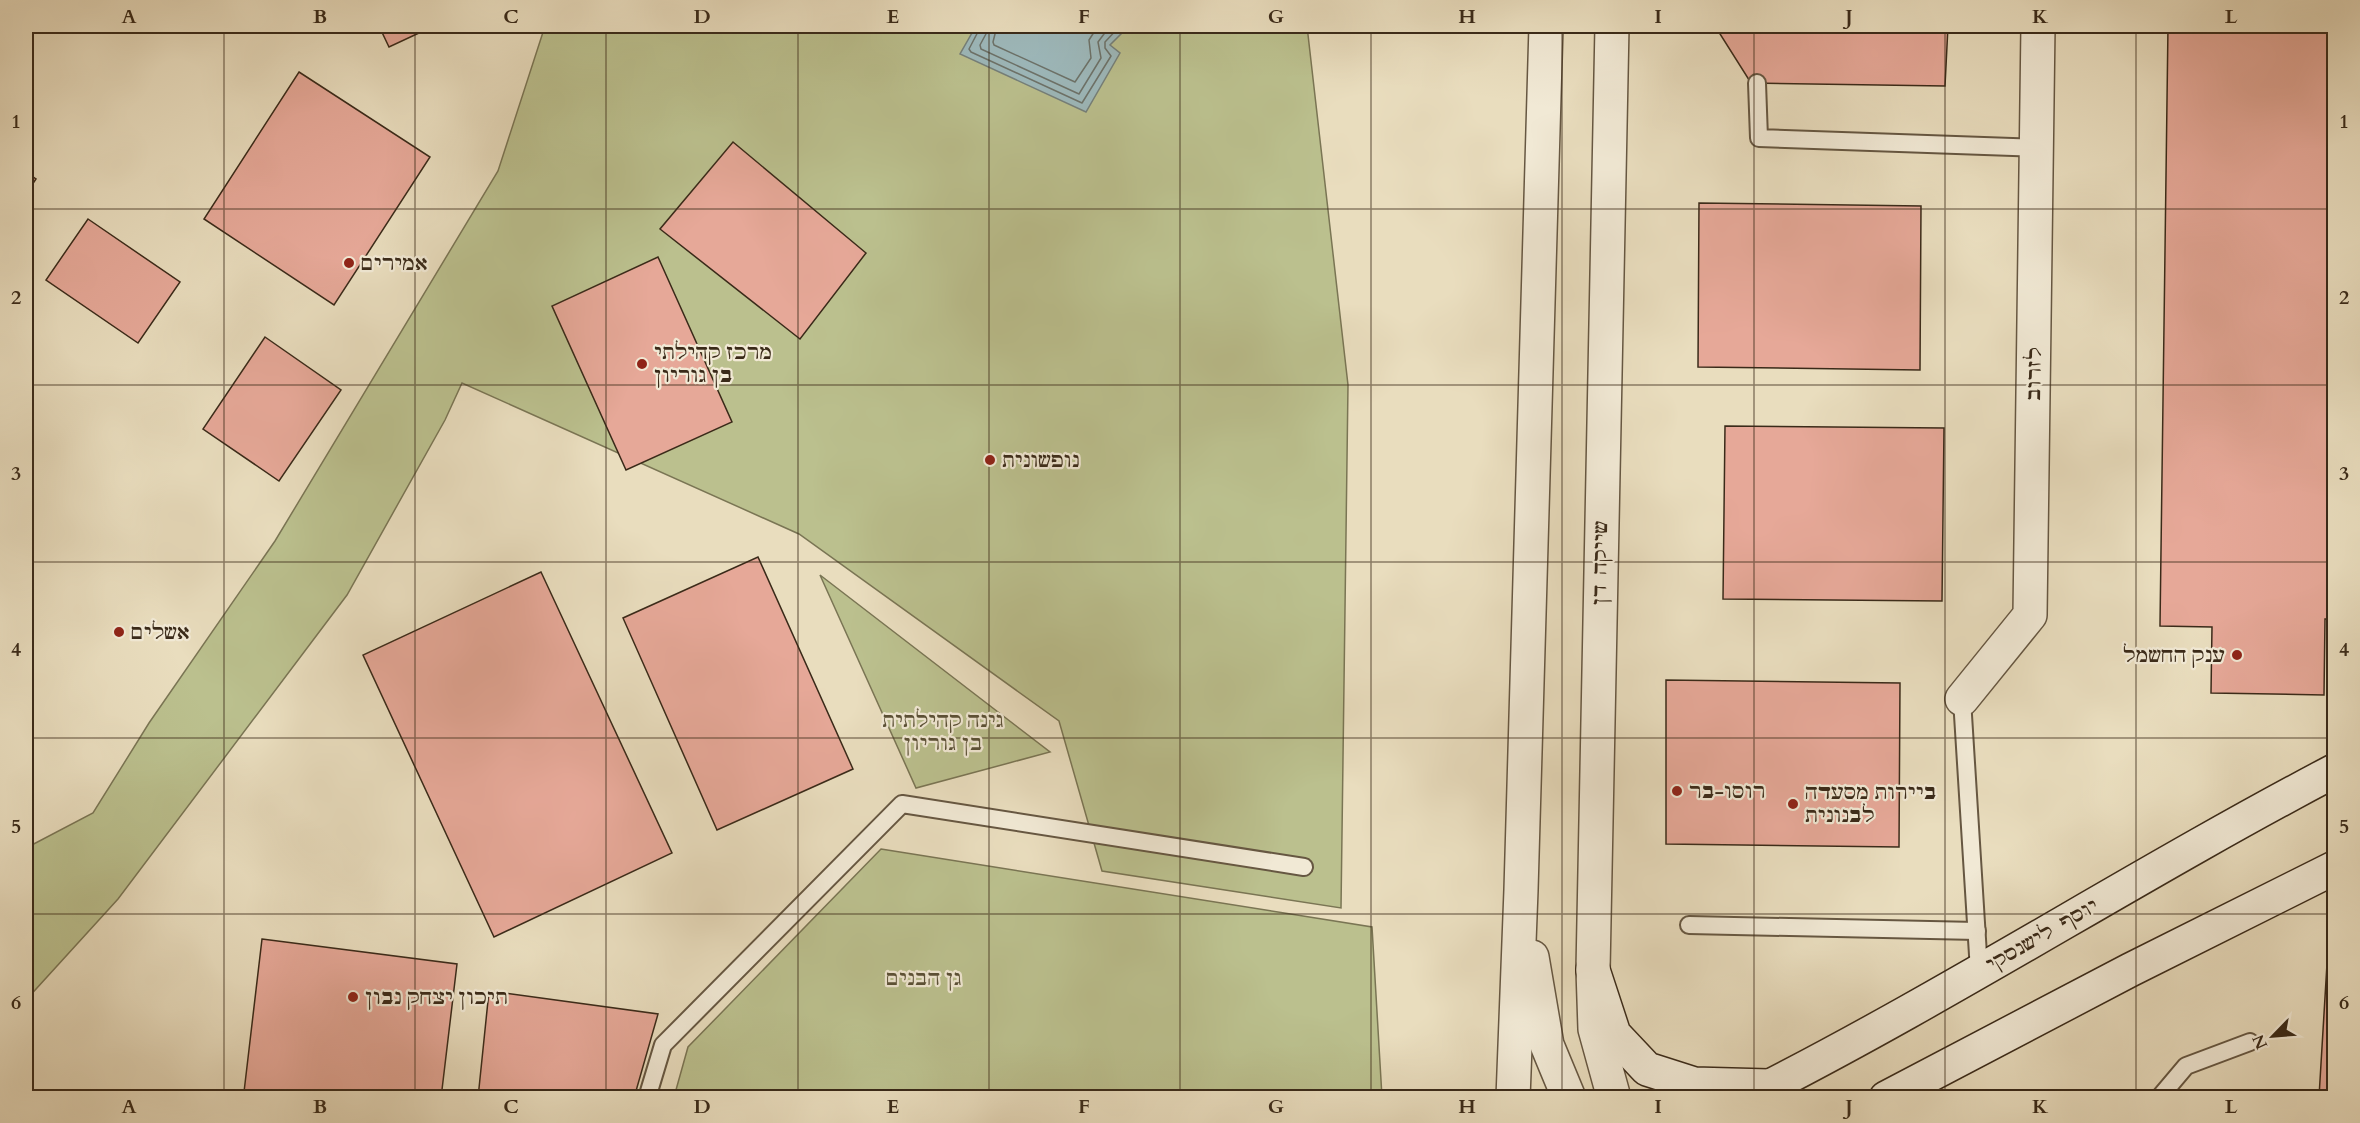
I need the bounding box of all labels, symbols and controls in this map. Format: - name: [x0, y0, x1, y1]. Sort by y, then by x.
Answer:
- text: A: [121, 3, 137, 30]
- text: B: [313, 3, 327, 30]
- text: C: [503, 3, 519, 30]
- text: D: [693, 3, 711, 30]
- text: E: [887, 3, 899, 30]
- text: F: [1078, 3, 1090, 30]
- text: G: [1268, 3, 1284, 30]
- text: H: [1458, 3, 1476, 30]
- text: I: [1654, 3, 1662, 30]
- text: J: [1842, 3, 1853, 30]
- text: K: [2032, 3, 2049, 30]
- text: L: [2225, 3, 2238, 30]
- text: 1: [11, 108, 21, 135]
- text: 1: [2339, 108, 2349, 135]
- place label: אמירים: [361, 250, 428, 277]
- marker: אמירים: [342, 256, 356, 270]
- text: 2: [11, 284, 21, 311]
- text: 2: [2339, 284, 2349, 311]
- place label: מרכז קהילתי בן גוריון: [654, 339, 772, 389]
- street label: לזרוב: [2020, 347, 2048, 401]
- marker: מרכז קהילתי בן גוריון: [635, 357, 649, 371]
- place label: נופשונית: [1002, 447, 1079, 474]
- marker: נופשונית: [983, 453, 997, 467]
- text: 3: [11, 460, 21, 487]
- text: 3: [2339, 460, 2349, 487]
- street label: שייקה דן: [1586, 520, 1614, 606]
- place label: אשלים: [131, 619, 190, 646]
- marker: אשלים: [112, 625, 126, 639]
- text: 4: [11, 636, 21, 663]
- text: 4: [2339, 636, 2349, 663]
- place label: ענק החשמל: [2123, 642, 2225, 669]
- marker: ענק החשמל: [2230, 648, 2244, 662]
- park label: גינה קהילתית בן גוריון: [882, 707, 1004, 757]
- place label: רוסו-בר: [1689, 778, 1765, 805]
- place label: ביירות מסעדה לבנונית: [1805, 779, 1937, 829]
- marker: רוסו-בר: [1670, 784, 1684, 798]
- marker: ביירות מסעדה לבנונית: [1786, 797, 1800, 811]
- text: 5: [11, 813, 21, 840]
- text: 5: [2339, 813, 2349, 840]
- street label: יוסף לישנסקי: [1981, 892, 2103, 978]
- park label: גן הבנים: [886, 965, 962, 992]
- place label: תיכון יצחק נבון: [365, 984, 508, 1011]
- text: 6: [11, 989, 21, 1016]
- text: 6: [2339, 989, 2349, 1016]
- marker: תיכון יצחק נבון: [346, 990, 360, 1004]
- north arrow: [2243, 1006, 2303, 1066]
- text: N: [2247, 1031, 2273, 1053]
- text: A: [121, 1093, 137, 1120]
- text: B: [313, 1093, 327, 1120]
- text: C: [503, 1093, 519, 1120]
- text: D: [693, 1093, 711, 1120]
- text: E: [887, 1093, 899, 1120]
- text: F: [1078, 1093, 1090, 1120]
- text: G: [1268, 1093, 1284, 1120]
- text: H: [1458, 1093, 1476, 1120]
- text: I: [1654, 1093, 1662, 1120]
- text: J: [1842, 1093, 1853, 1120]
- text: K: [2032, 1093, 2049, 1120]
- text: L: [2225, 1093, 2238, 1120]

